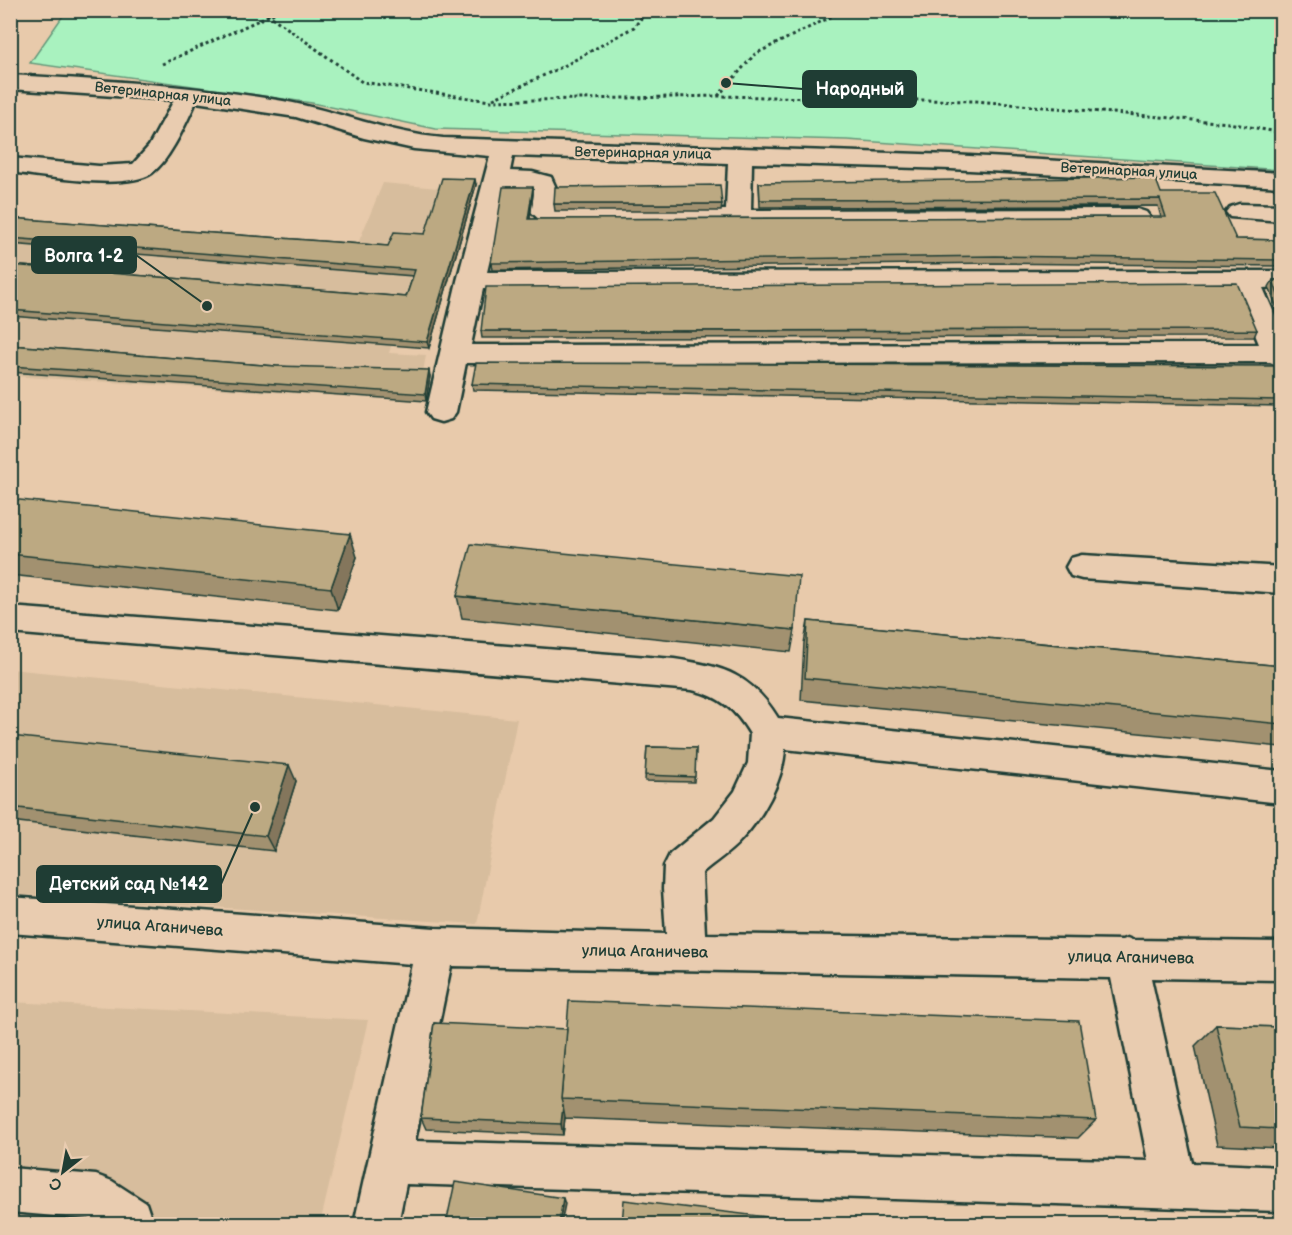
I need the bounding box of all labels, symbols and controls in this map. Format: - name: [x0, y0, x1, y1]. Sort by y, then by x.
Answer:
- callout: Народный: [803, 71, 916, 107]
- street label: Ветеринарная улица: [94, 78, 233, 110]
- text: Народный: [816, 79, 905, 100]
- street label: Ветеринарная улица: [574, 143, 712, 163]
- street label: Ветеринарная улица: [1060, 159, 1199, 183]
- callout: Волга 1-2: [32, 237, 136, 273]
- text: Волга 1-2: [44, 246, 124, 267]
- callout: Детский сад №142: [37, 866, 221, 902]
- text: Детский сад №142: [49, 874, 209, 895]
- street label: улица Аганичева: [96, 913, 224, 941]
- street label: улица Аганичева: [582, 941, 709, 963]
- street label: улица Аганичева: [1068, 947, 1195, 969]
- north arrow: [33, 1142, 93, 1202]
- text: С: [46, 1173, 66, 1195]

